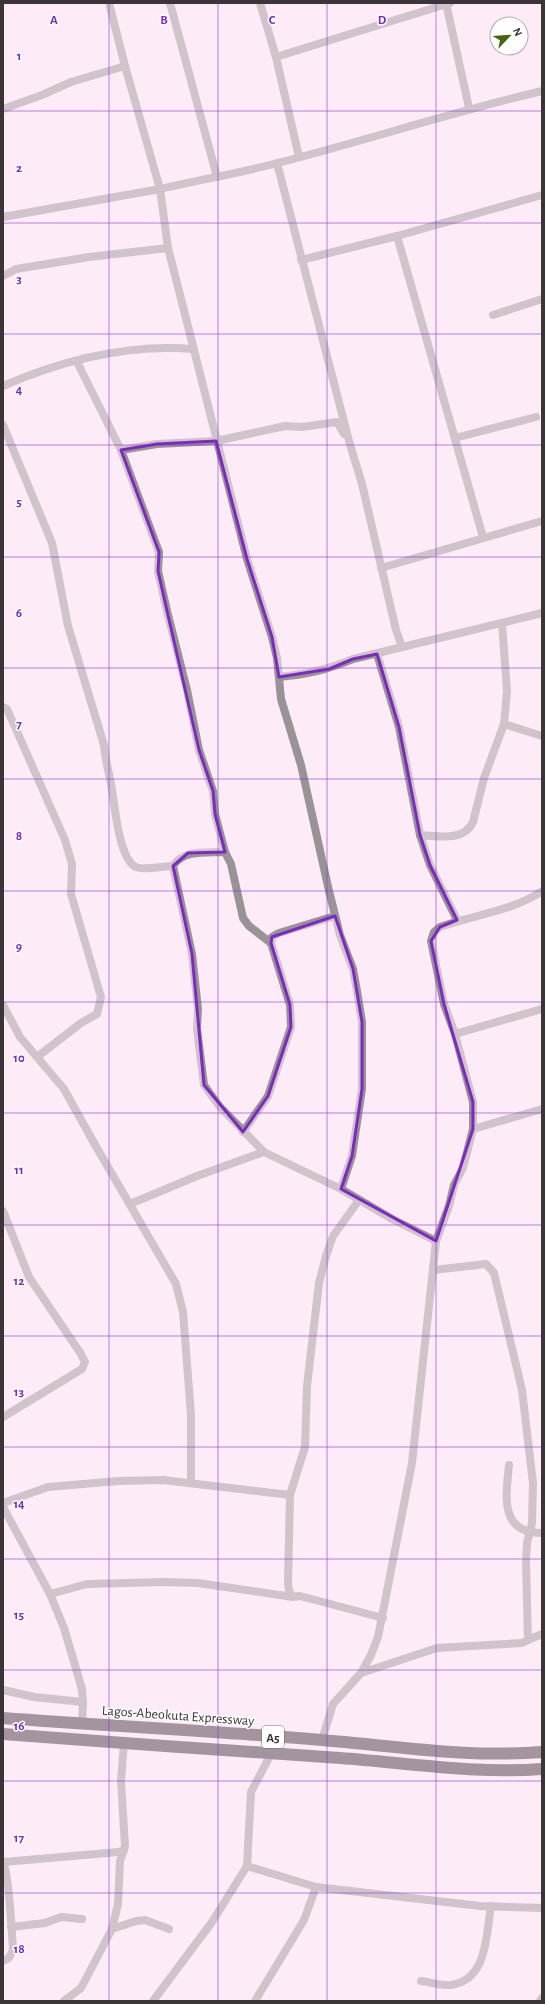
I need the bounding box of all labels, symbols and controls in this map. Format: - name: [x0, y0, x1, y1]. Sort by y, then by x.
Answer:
- text: A: [50, 14, 58, 27]
- text: B: [160, 14, 168, 27]
- text: C: [269, 14, 276, 27]
- text: D: [378, 14, 387, 27]
- north arrow: [489, 16, 529, 56]
- text: N: [511, 26, 524, 38]
- text: 1: [17, 50, 21, 63]
- text: 2: [16, 162, 22, 175]
- text: 3: [16, 273, 22, 286]
- text: 4: [16, 384, 23, 397]
- text: 5: [16, 496, 22, 509]
- text: 6: [16, 607, 22, 620]
- text: 7: [16, 718, 22, 731]
- text: 8: [16, 830, 22, 843]
- text: 9: [16, 941, 22, 954]
- text: 10: [13, 1052, 25, 1065]
- text: 11: [14, 1164, 24, 1177]
- text: 12: [14, 1275, 24, 1288]
- text: 13: [14, 1386, 25, 1399]
- text: 14: [13, 1498, 25, 1511]
- text: 15: [14, 1609, 25, 1622]
- street label: Lagos-Abeokuta Expressway: [101, 1704, 255, 1728]
- text: 16: [14, 1720, 24, 1733]
- road number: A5: [262, 1726, 284, 1748]
- text: 17: [14, 1832, 25, 1845]
- text: 18: [13, 1943, 25, 1956]

